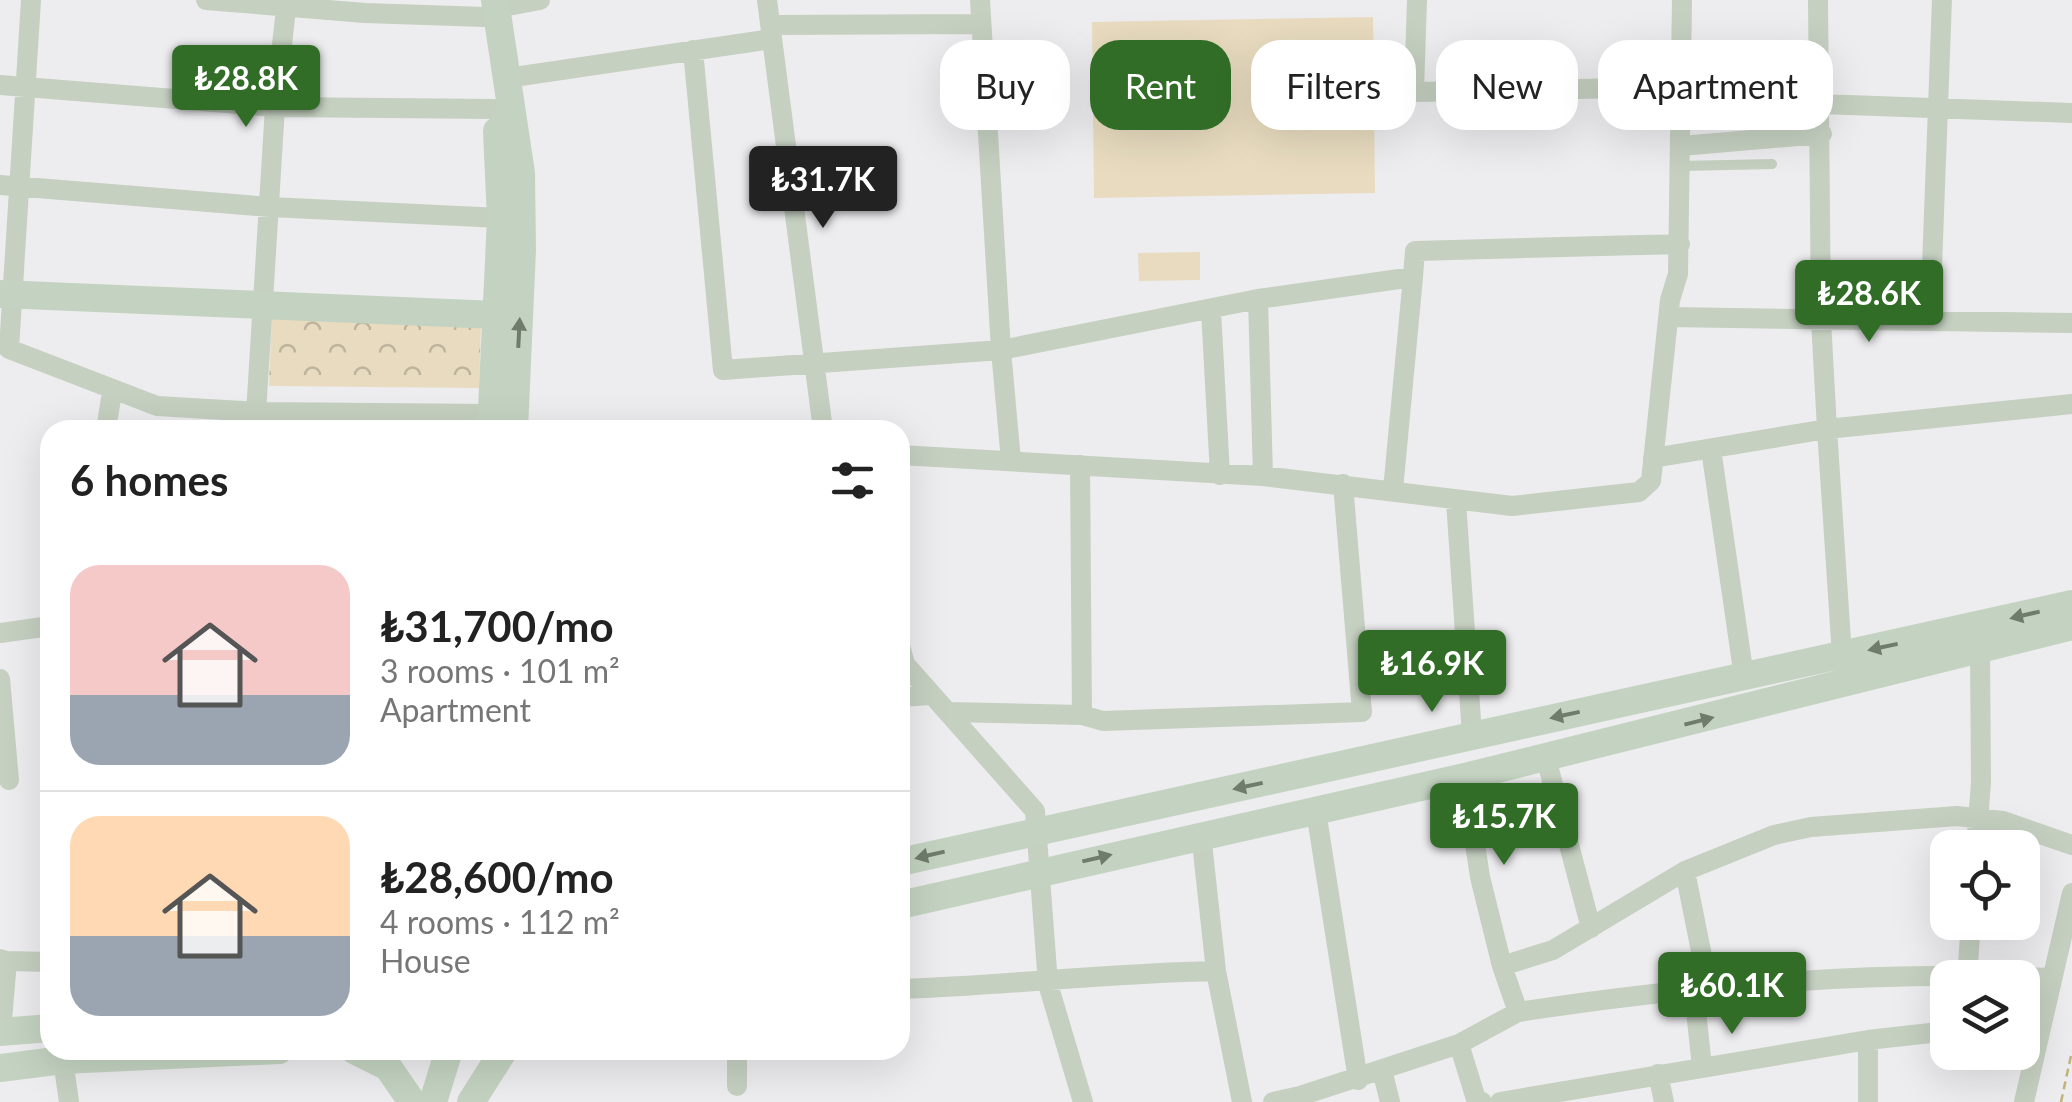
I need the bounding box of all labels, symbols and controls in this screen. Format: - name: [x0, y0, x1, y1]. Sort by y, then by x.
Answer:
- chip: Buy: [940, 40, 1070, 130]
- chip: Rent: [1090, 40, 1231, 130]
- chip: Filters: [1251, 40, 1416, 130]
- chip: New: [1436, 40, 1578, 130]
- chip: Apartment: [1598, 40, 1833, 130]
- pin: ₺28.8K: [165, 45, 327, 130]
- text: ₺28.8K: [194, 58, 298, 97]
- pin: ₺31.7K: [742, 146, 904, 231]
- text: ₺31.7K: [771, 159, 875, 198]
- pin: ₺28.6K: [1788, 260, 1950, 345]
- text: ₺28.6K: [1817, 273, 1921, 312]
- one-way arrow: [511, 316, 527, 348]
- icon: filters: [825, 453, 880, 508]
- text: 6 homes: [70, 455, 228, 505]
- text: ₺31,700/mo: [380, 601, 614, 651]
- icon: home: [150, 605, 270, 725]
- one-way arrow: [2009, 608, 2040, 623]
- pin: ₺16.9K: [1351, 630, 1513, 715]
- one-way arrow: [1867, 640, 1898, 655]
- text: ₺16.9K: [1380, 643, 1484, 682]
- text: 3 rooms · 101 m²: [380, 651, 620, 690]
- text: Apartment: [380, 690, 531, 729]
- one-way arrow: [1549, 708, 1580, 723]
- one-way arrow: [1684, 713, 1715, 728]
- one-way arrow: [1232, 778, 1263, 794]
- pin: ₺15.7K: [1423, 783, 1585, 868]
- text: ₺15.7K: [1452, 796, 1556, 835]
- map controls: [1930, 830, 2040, 1070]
- button: locate: [1930, 830, 2040, 940]
- one-way arrow: [914, 848, 945, 864]
- one-way arrow: [1082, 850, 1113, 865]
- text: ₺28,600/mo: [380, 852, 614, 902]
- icon: home: [150, 856, 270, 976]
- text: 4 rooms · 112 m²: [380, 902, 620, 941]
- text: House: [380, 941, 471, 980]
- pin: ₺60.1K: [1651, 952, 1813, 1037]
- button: layers: [1930, 960, 2040, 1070]
- text: ₺60.1K: [1680, 965, 1784, 1004]

